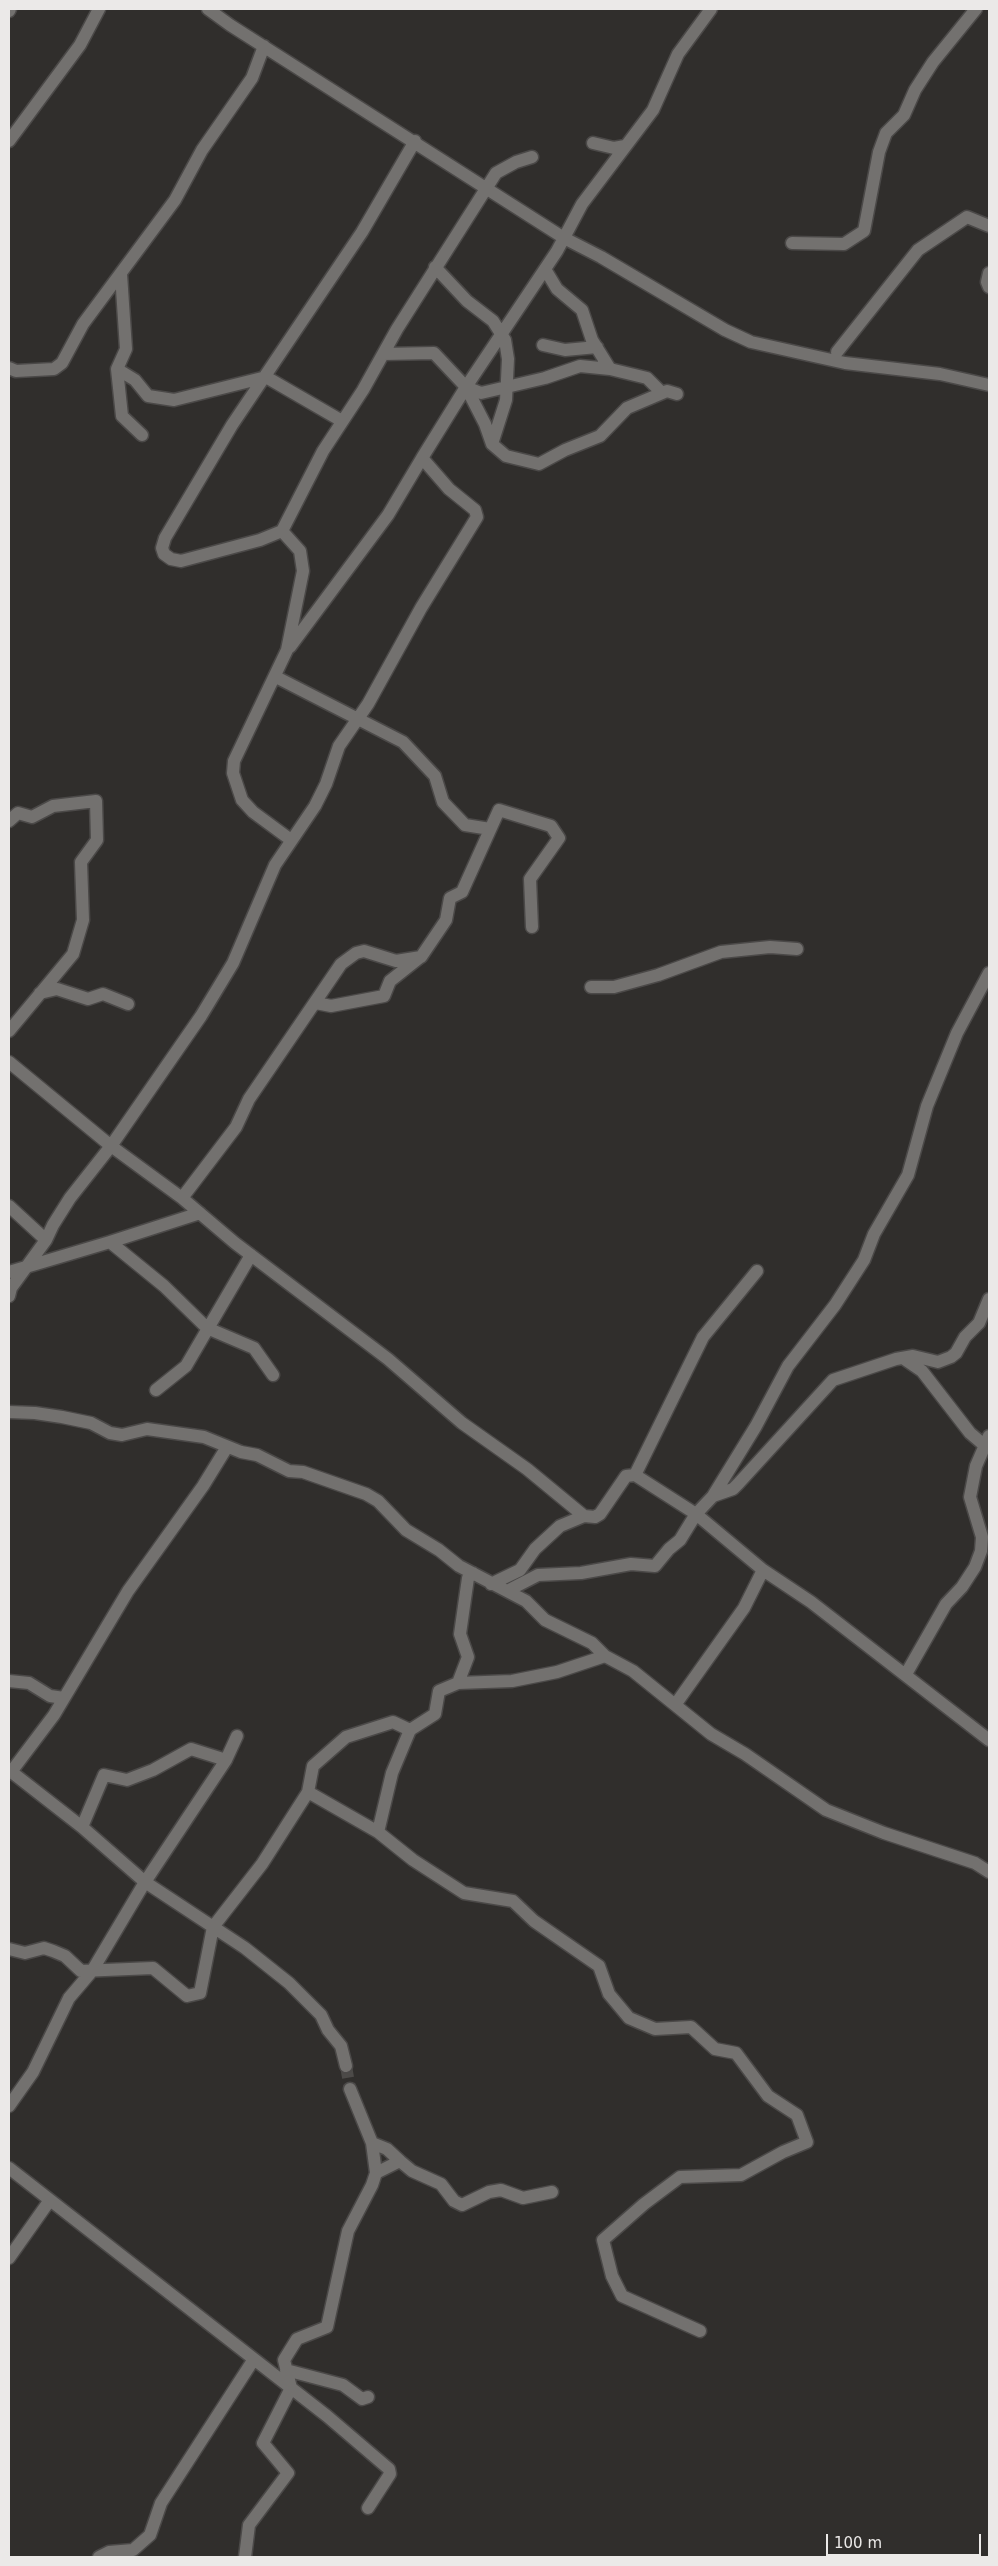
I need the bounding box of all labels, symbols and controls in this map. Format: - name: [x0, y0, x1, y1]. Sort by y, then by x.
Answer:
- scale bar: [828, 2524, 983, 2556]
- text: 100 m: [834, 2534, 882, 2552]

